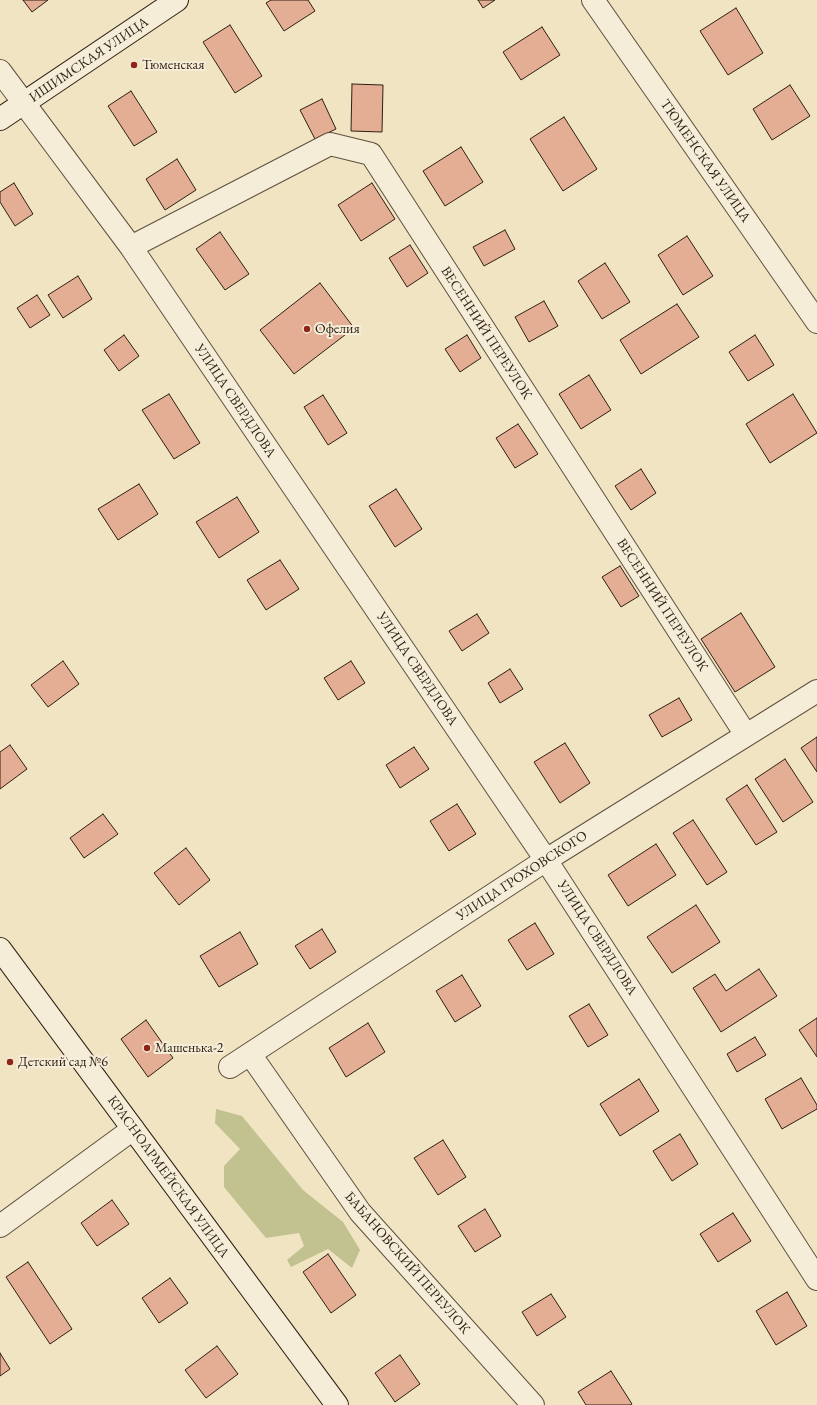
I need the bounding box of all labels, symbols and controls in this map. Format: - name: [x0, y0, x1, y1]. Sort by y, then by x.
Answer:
- street label: ИШИМСКАЯ УЛИЦА: [26, 14, 152, 106]
- place label: Тюменская: [142, 57, 204, 73]
- marker: Тюменская: [129, 60, 139, 70]
- street label: ТЮМЕНСКАЯ УЛИЦА: [656, 96, 754, 226]
- street label: ВЕСЕННИЙ ПЕРЕУЛОК: [437, 263, 535, 403]
- place label: Офелия: [315, 321, 360, 337]
- marker: Офелия: [302, 324, 312, 334]
- street label: УЛИЦА СВЕРДЛОВА: [191, 341, 279, 461]
- street label: ВЕСЕННИЙ ПЕРЕУЛОК: [613, 535, 711, 675]
- street label: УЛИЦА СВЕРДЛОВА: [373, 609, 461, 729]
- street label: УЛИЦА ГРОХОВСКОГО: [453, 827, 591, 925]
- street label: УЛИЦА СВЕРДЛОВА: [554, 877, 640, 999]
- place label: Машенька-2: [155, 1040, 223, 1056]
- marker: Машенька-2: [142, 1043, 152, 1053]
- place label: Детский сад №6: [18, 1054, 108, 1070]
- marker: Детский сад №6: [5, 1057, 15, 1067]
- street label: КРАСНОАРМЕЙСКАЯ УЛИЦА: [103, 1093, 233, 1261]
- street label: БАБАНОВСКИЙ ПЕРЕУЛОК: [341, 1189, 473, 1337]

